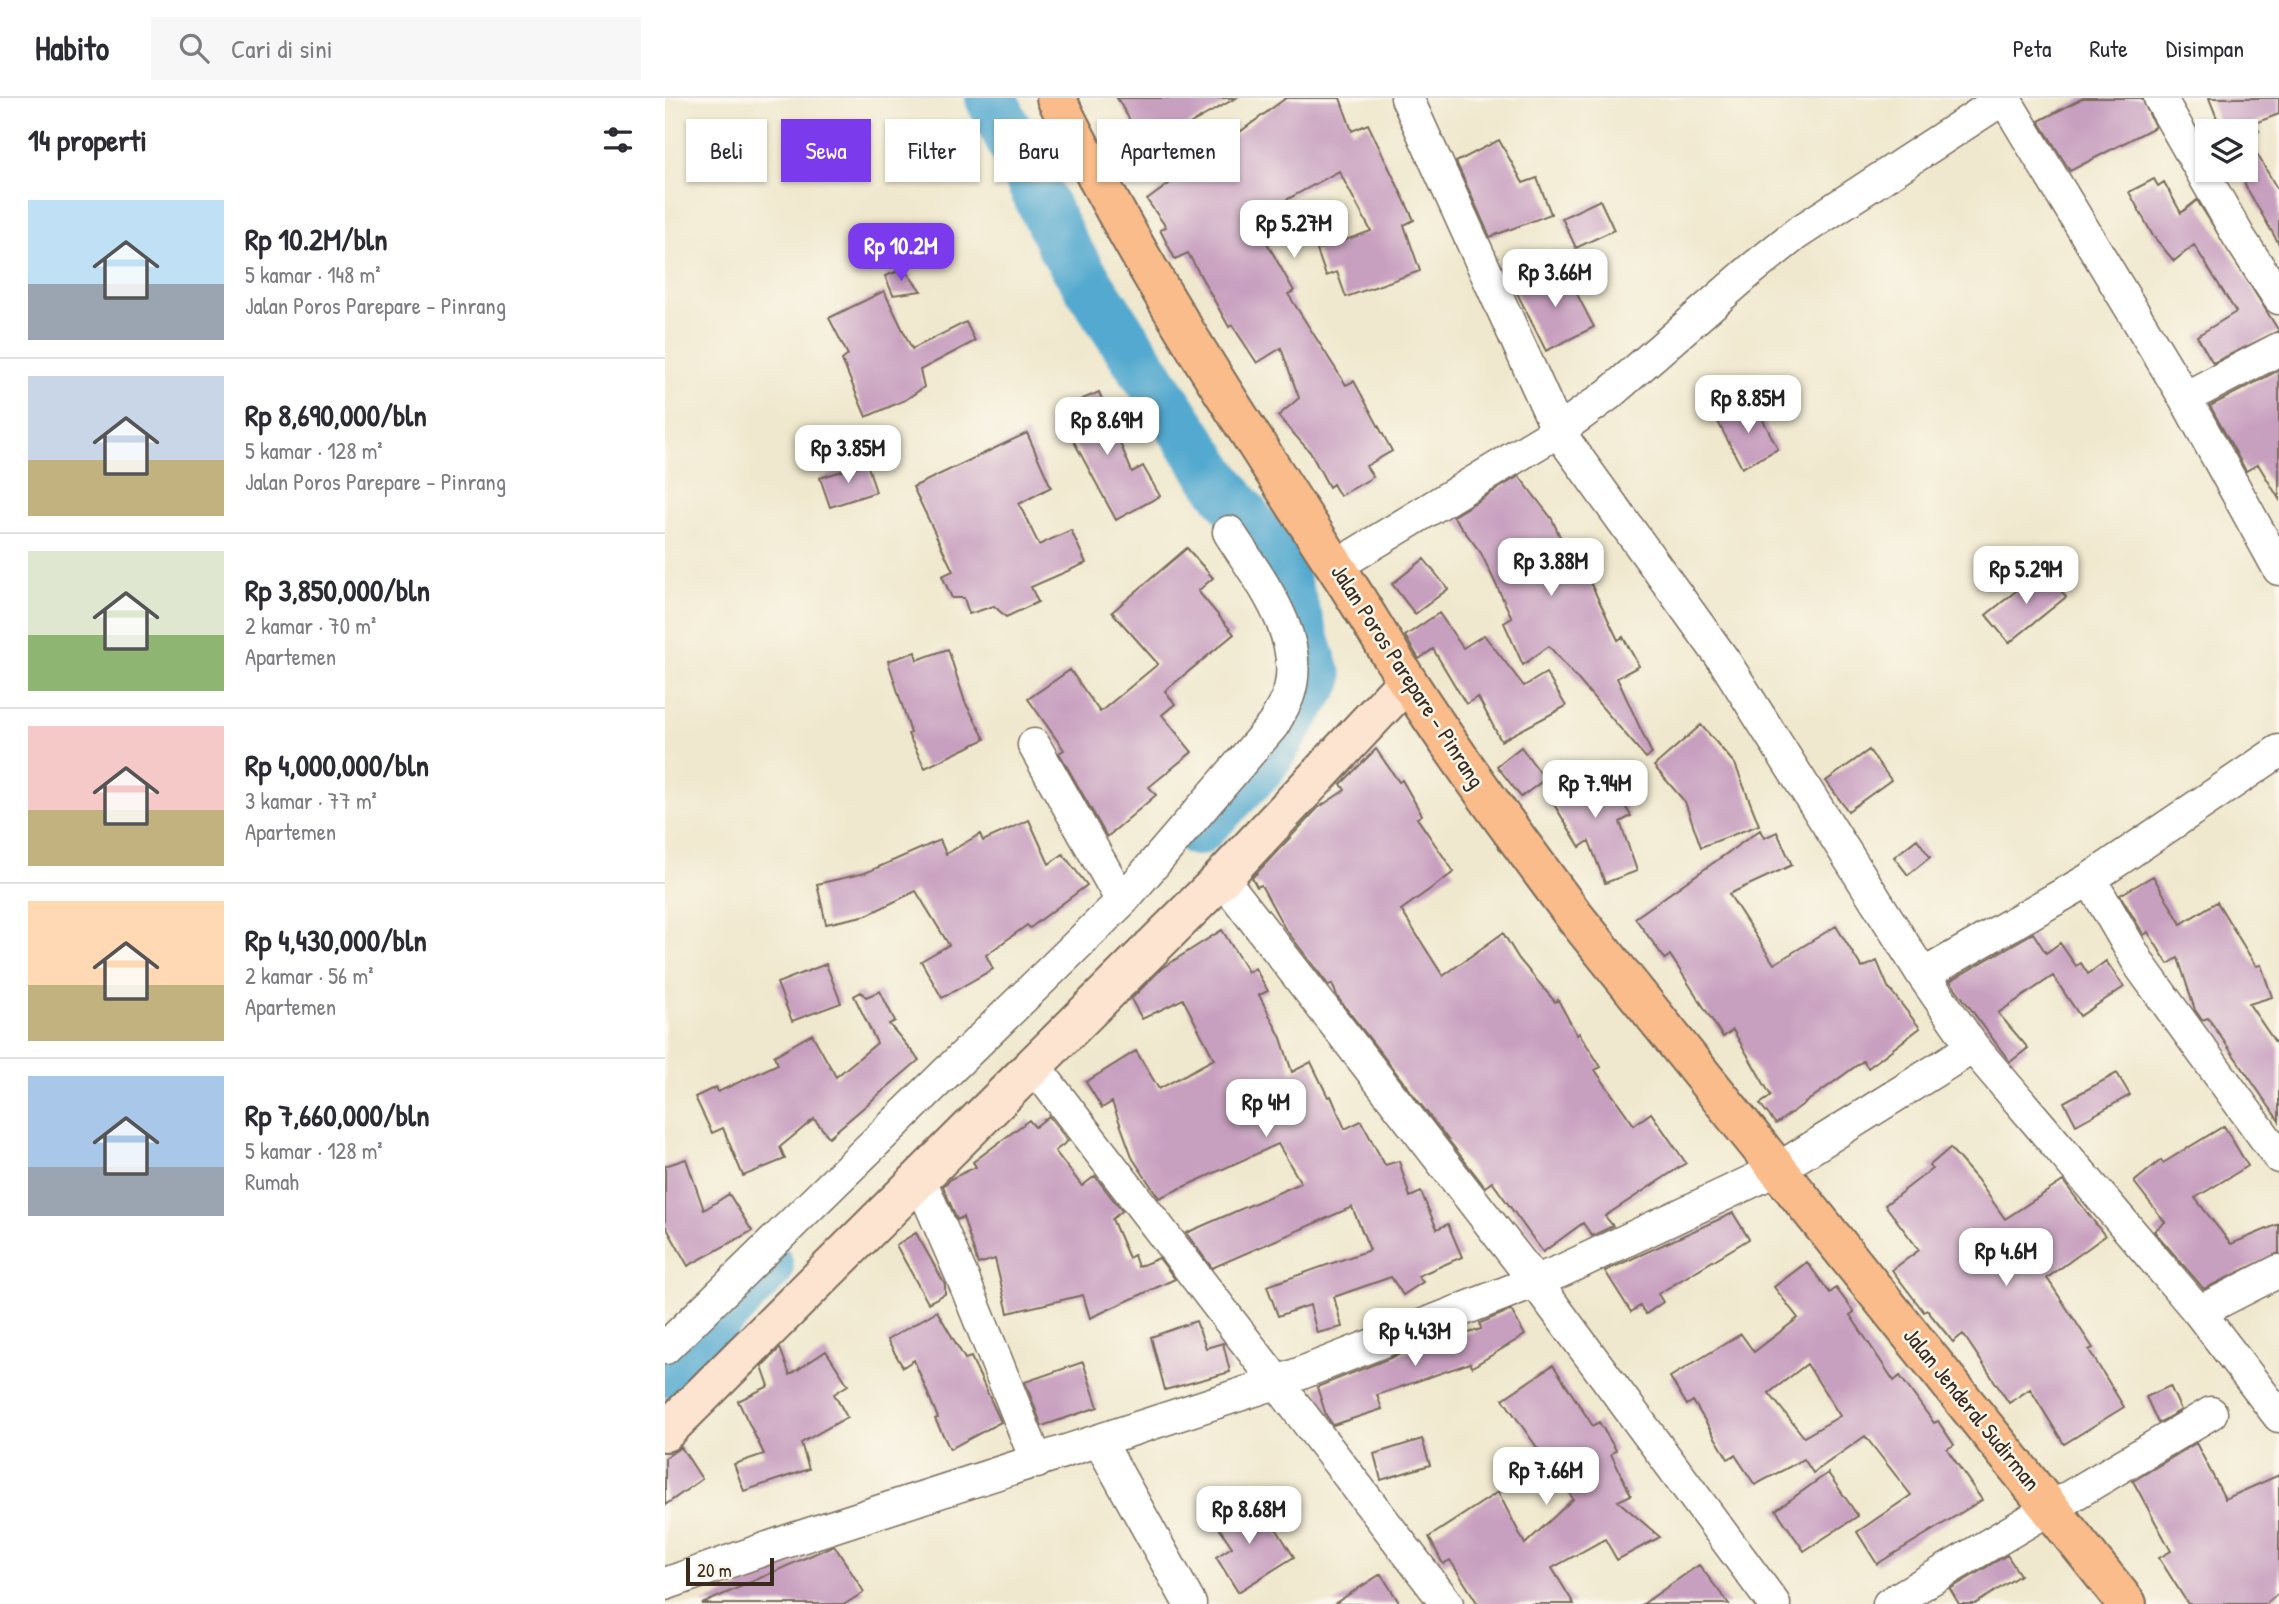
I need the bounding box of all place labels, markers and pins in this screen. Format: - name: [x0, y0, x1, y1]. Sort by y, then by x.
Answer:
- pin: Rp 5.27M: [1222, 200, 1366, 260]
- pin: Rp 10.2M: [829, 223, 973, 283]
- pin: Rp 3.66M: [1483, 250, 1627, 309]
- pin: Rp 8.85M: [1676, 376, 1820, 435]
- pin: Rp 8.69M: [1035, 398, 1179, 457]
- pin: Rp 3.85M: [776, 426, 920, 485]
- pin: Rp 3.88M: [1479, 538, 1623, 598]
- pin: Rp 5.29M: [1954, 546, 2098, 606]
- pin: Rp 7.94M: [1523, 760, 1667, 820]
- pin: Rp 4M: [1217, 1080, 1315, 1139]
- pin: Rp 4.6M: [1941, 1228, 2071, 1288]
- pin: Rp 4.43M: [1343, 1308, 1487, 1368]
- pin: Rp 7.66M: [1474, 1448, 1618, 1507]
- pin: Rp 8.68M: [1177, 1486, 1321, 1546]

